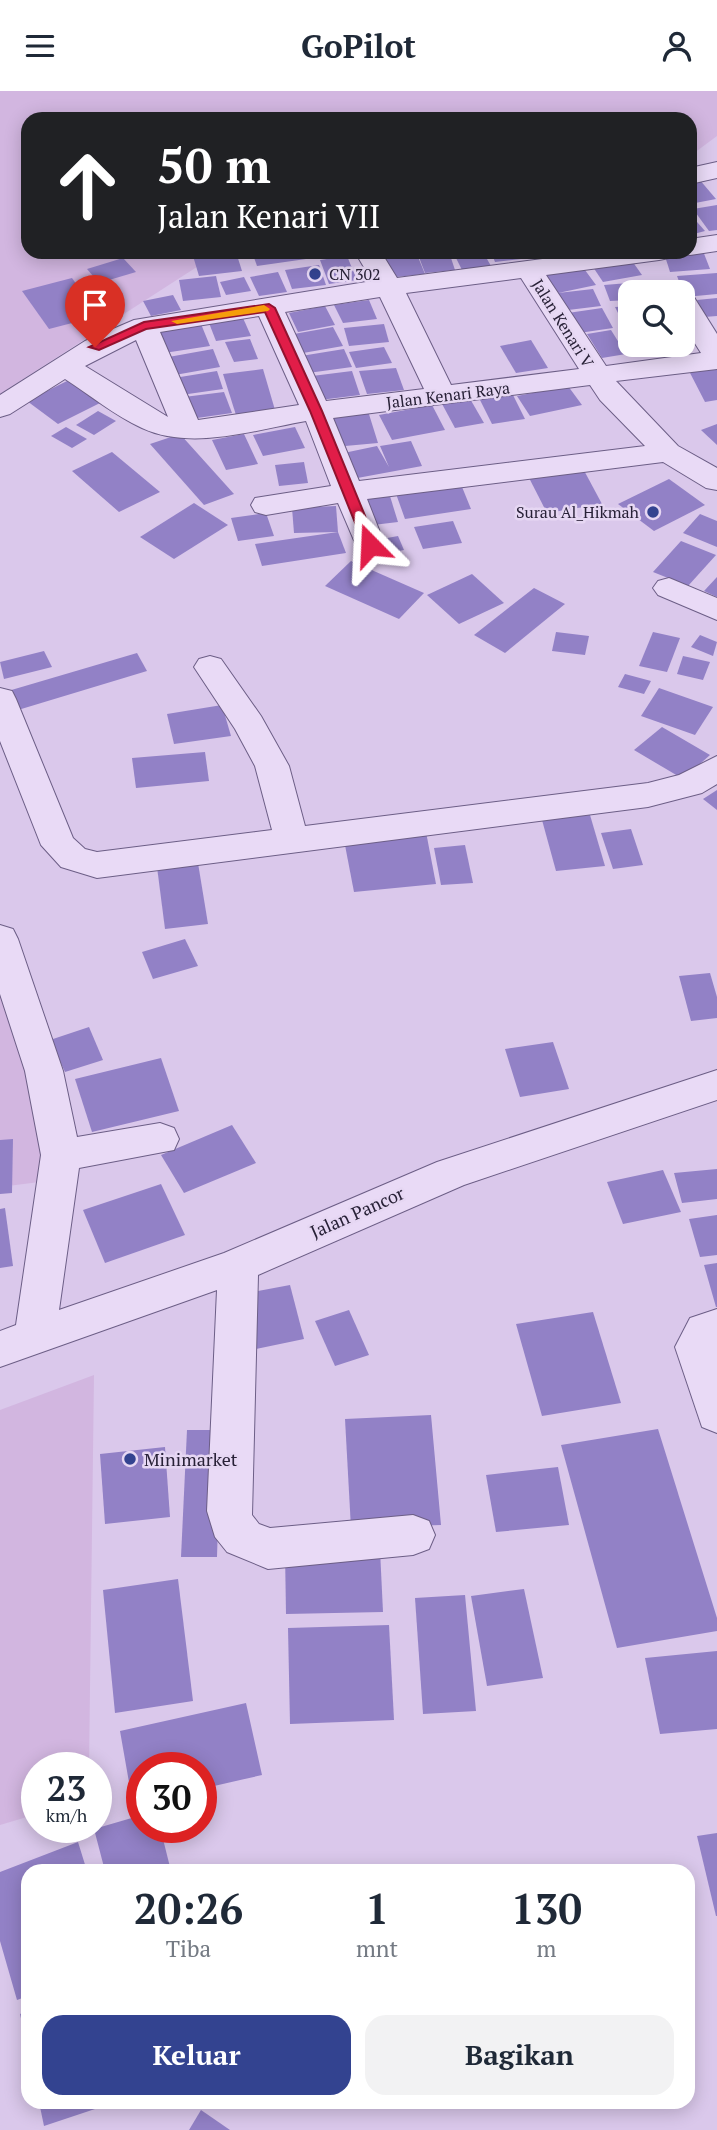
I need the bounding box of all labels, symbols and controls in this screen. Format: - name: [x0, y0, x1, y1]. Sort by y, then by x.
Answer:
- text: GoPilot: [301, 25, 416, 67]
- icon: menu: [21, 27, 59, 65]
- icon: person: [658, 27, 696, 65]
- text: 50 m: [157, 132, 271, 197]
- icon: ahead: [42, 140, 133, 231]
- text: Jalan Kenari VII: [157, 195, 380, 237]
- place label: CN 302: [329, 263, 381, 285]
- marker: CN 302: [307, 266, 323, 282]
- pin: [65, 275, 125, 347]
- street label: Jalan Kenari V: [527, 275, 599, 371]
- map controls: [618, 280, 695, 357]
- button: search: [618, 280, 695, 357]
- icon: arrive: [76, 286, 114, 324]
- street label: Jalan Kenari Raya: [385, 377, 511, 413]
- place label: Surau Al_Hikmah: [516, 501, 640, 523]
- marker: Surau Al_Hikmah: [645, 504, 661, 520]
- position arrow: [333, 508, 407, 582]
- street label: Jalan Pancor: [306, 1181, 408, 1243]
- place label: Minimarket: [144, 1447, 238, 1471]
- marker: Minimarket: [122, 1451, 138, 1467]
- speed limit sign: 30: [126, 1752, 217, 1843]
- text: 23: [47, 1765, 86, 1811]
- text: km/h: [46, 1803, 87, 1827]
- text: 20:26: [134, 1880, 243, 1936]
- text: 1: [365, 1880, 389, 1936]
- text: 130: [511, 1880, 582, 1936]
- text: Tiba: [166, 1933, 211, 1964]
- text: mnt: [356, 1933, 398, 1964]
- text: m: [537, 1933, 556, 1964]
- button: Keluar: [42, 2015, 351, 2095]
- button: Bagikan: [365, 2015, 674, 2095]

